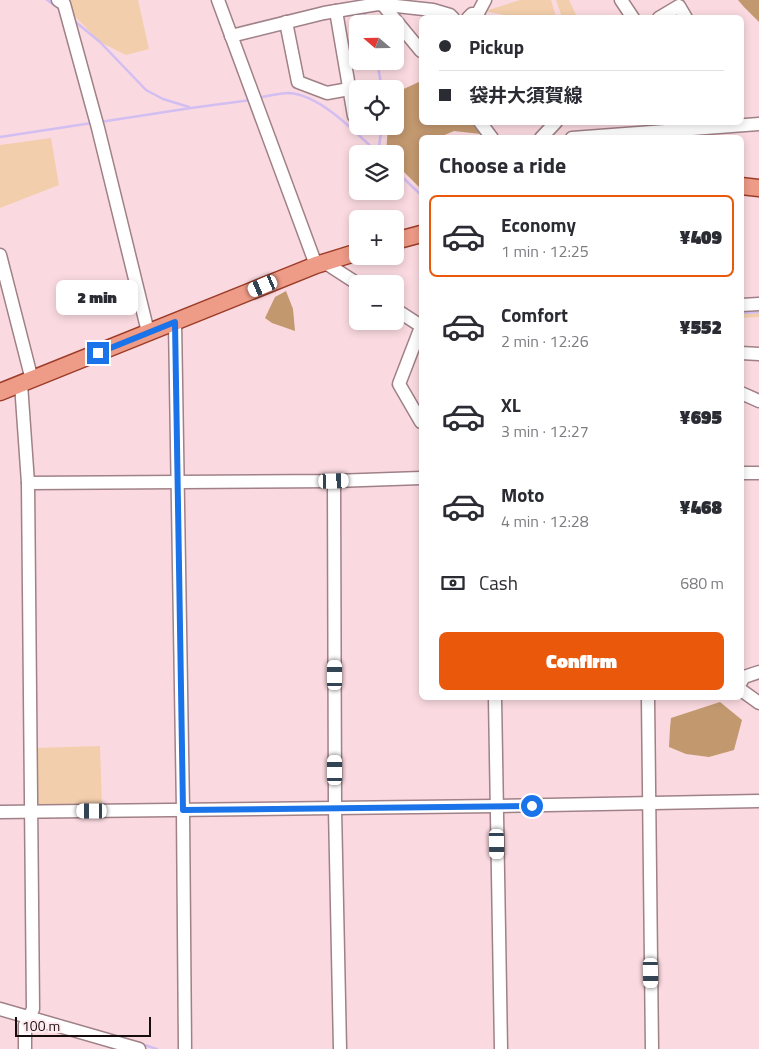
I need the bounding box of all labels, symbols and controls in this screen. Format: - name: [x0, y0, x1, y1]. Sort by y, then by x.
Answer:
- north arrow: [349, 15, 404, 70]
- map controls: [349, 15, 404, 330]
- text: Pickup: [469, 32, 524, 61]
- button: locate: [349, 80, 404, 135]
- text: 袋井大須賀線: [469, 80, 583, 109]
- button: layers: [349, 145, 404, 200]
- text: Choose a ride: [439, 148, 566, 182]
- button: +: [349, 210, 404, 265]
- text: Economy: [501, 210, 576, 239]
- icon: car: [441, 214, 486, 259]
- text: ¥409: [680, 222, 722, 251]
- text: 1 min · 12:25: [501, 239, 589, 263]
- car: [246, 273, 279, 299]
- button: −: [349, 275, 404, 330]
- callout: 2 min: [57, 280, 139, 316]
- text: 2 min: [77, 285, 117, 309]
- text: Comfort: [501, 300, 568, 329]
- icon: car: [441, 304, 486, 349]
- text: ¥552: [680, 312, 722, 341]
- text: 2 min · 12:26: [501, 329, 589, 353]
- route end: [87, 342, 109, 364]
- text: XL: [501, 390, 521, 419]
- icon: car: [441, 394, 486, 439]
- text: ¥695: [680, 402, 722, 431]
- text: 3 min · 12:27: [501, 419, 589, 443]
- car: [318, 473, 349, 489]
- text: Moto: [501, 480, 544, 509]
- icon: car: [441, 484, 486, 529]
- text: ¥468: [680, 492, 722, 521]
- text: 4 min · 12:28: [501, 509, 589, 533]
- text: Cash: [479, 568, 518, 597]
- icon: cash: [439, 569, 467, 597]
- text: 680 m: [680, 571, 724, 595]
- button: Confirm: [439, 632, 724, 690]
- car: [327, 660, 342, 690]
- car: [327, 755, 342, 785]
- route start: [521, 795, 543, 817]
- car: [77, 804, 107, 819]
- car: [489, 829, 504, 859]
- car: [643, 958, 658, 988]
- scale bar: [15, 1014, 151, 1037]
- text: 100 m: [22, 1015, 60, 1036]

